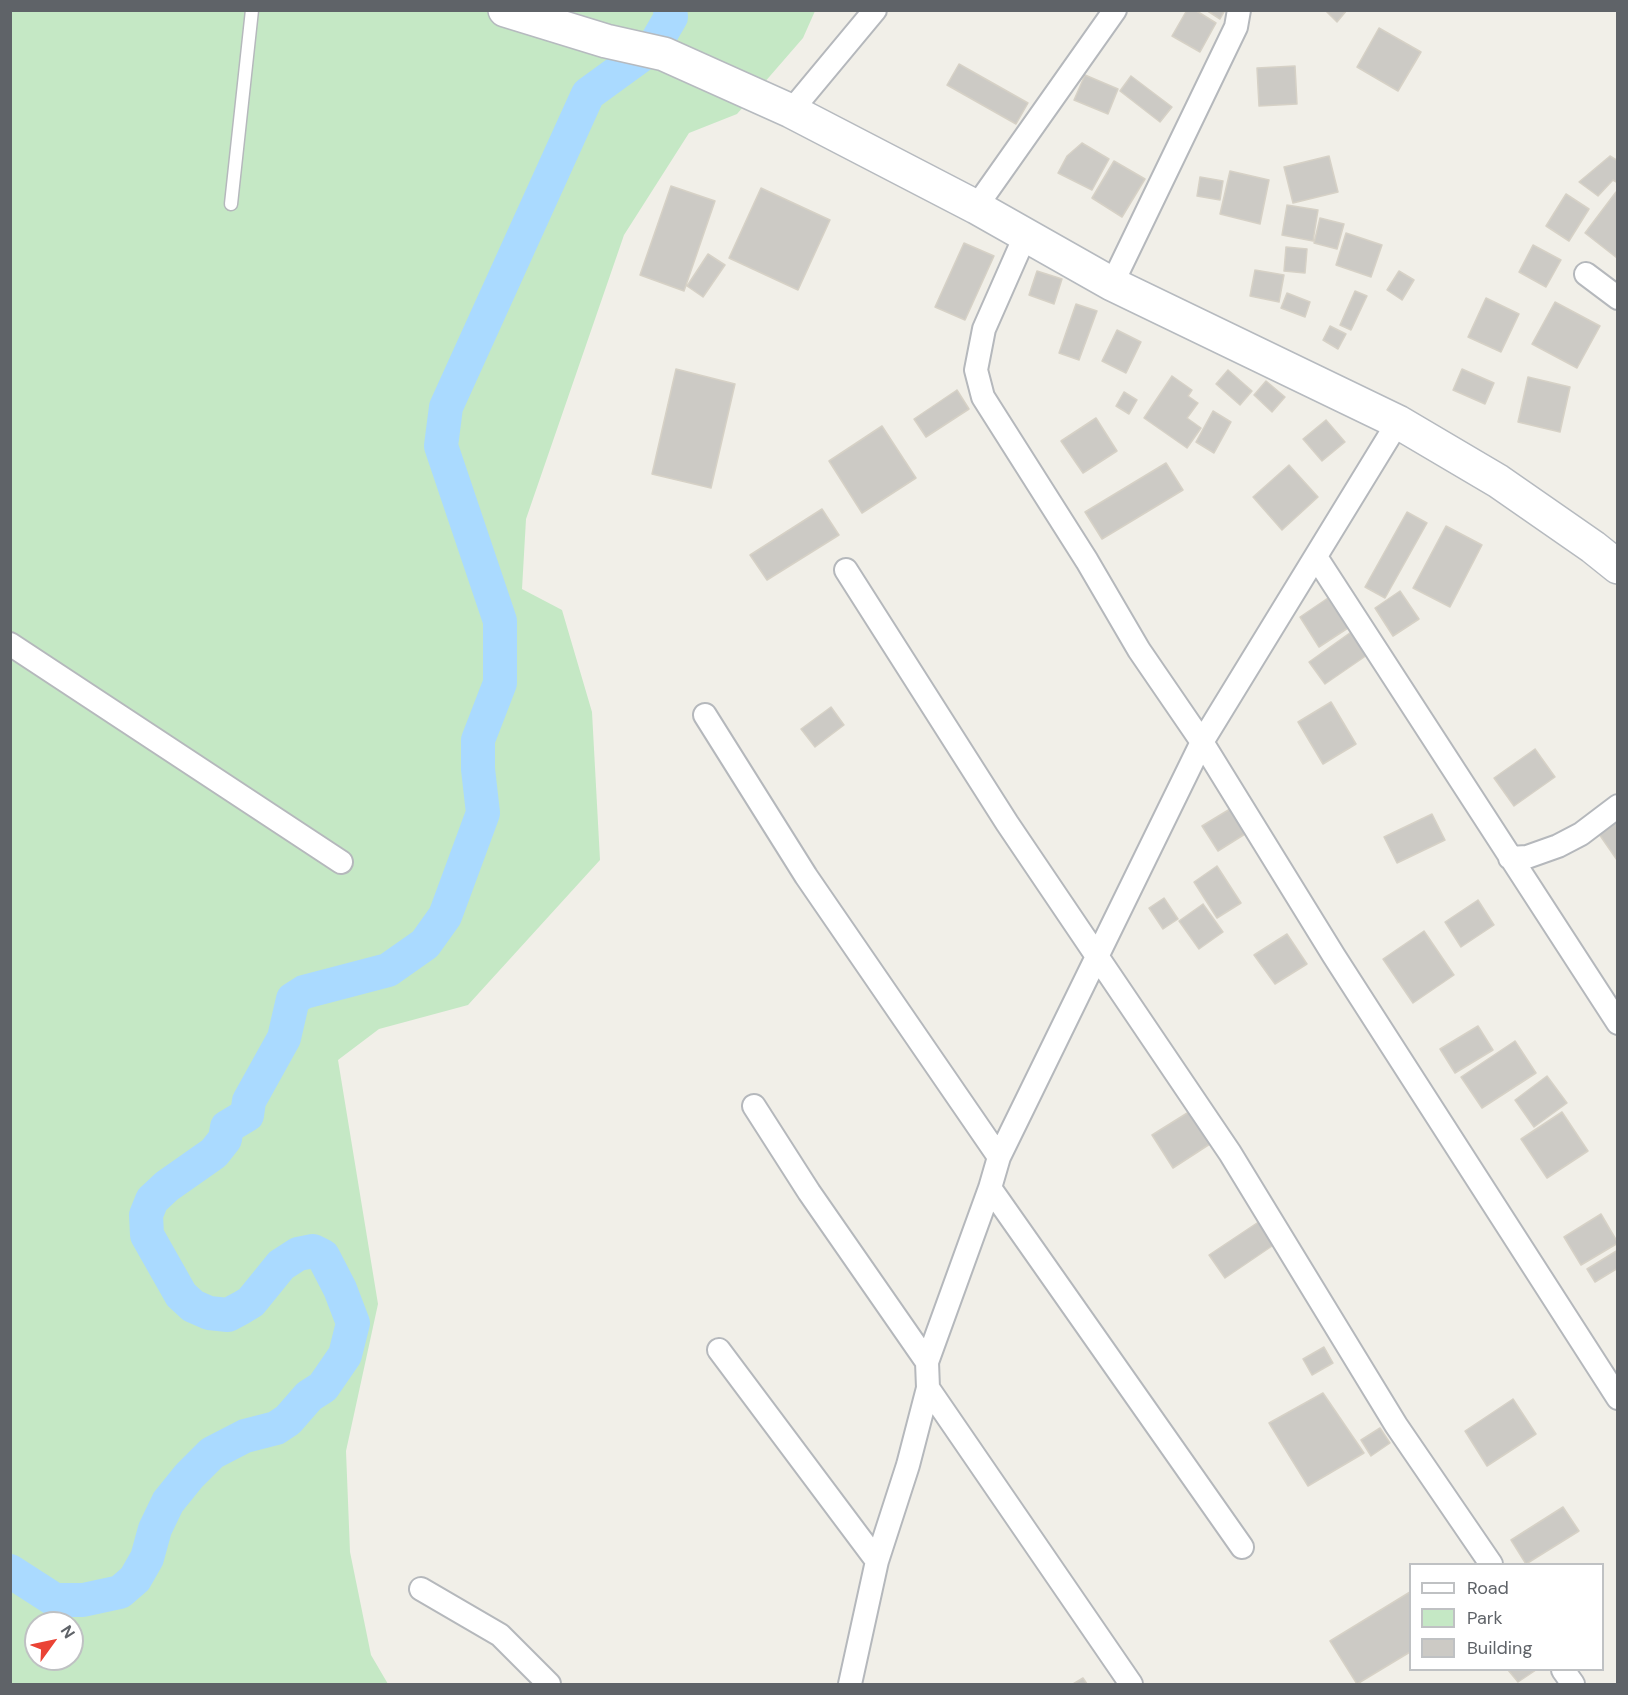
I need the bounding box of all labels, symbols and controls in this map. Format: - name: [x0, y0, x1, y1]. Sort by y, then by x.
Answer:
- legend: [1409, 1563, 1604, 1671]
- text: Road: [1467, 1576, 1509, 1600]
- text: Park: [1467, 1606, 1503, 1630]
- north arrow: [24, 1611, 84, 1671]
- text: N: [56, 1621, 80, 1643]
- text: Building: [1467, 1636, 1532, 1660]

